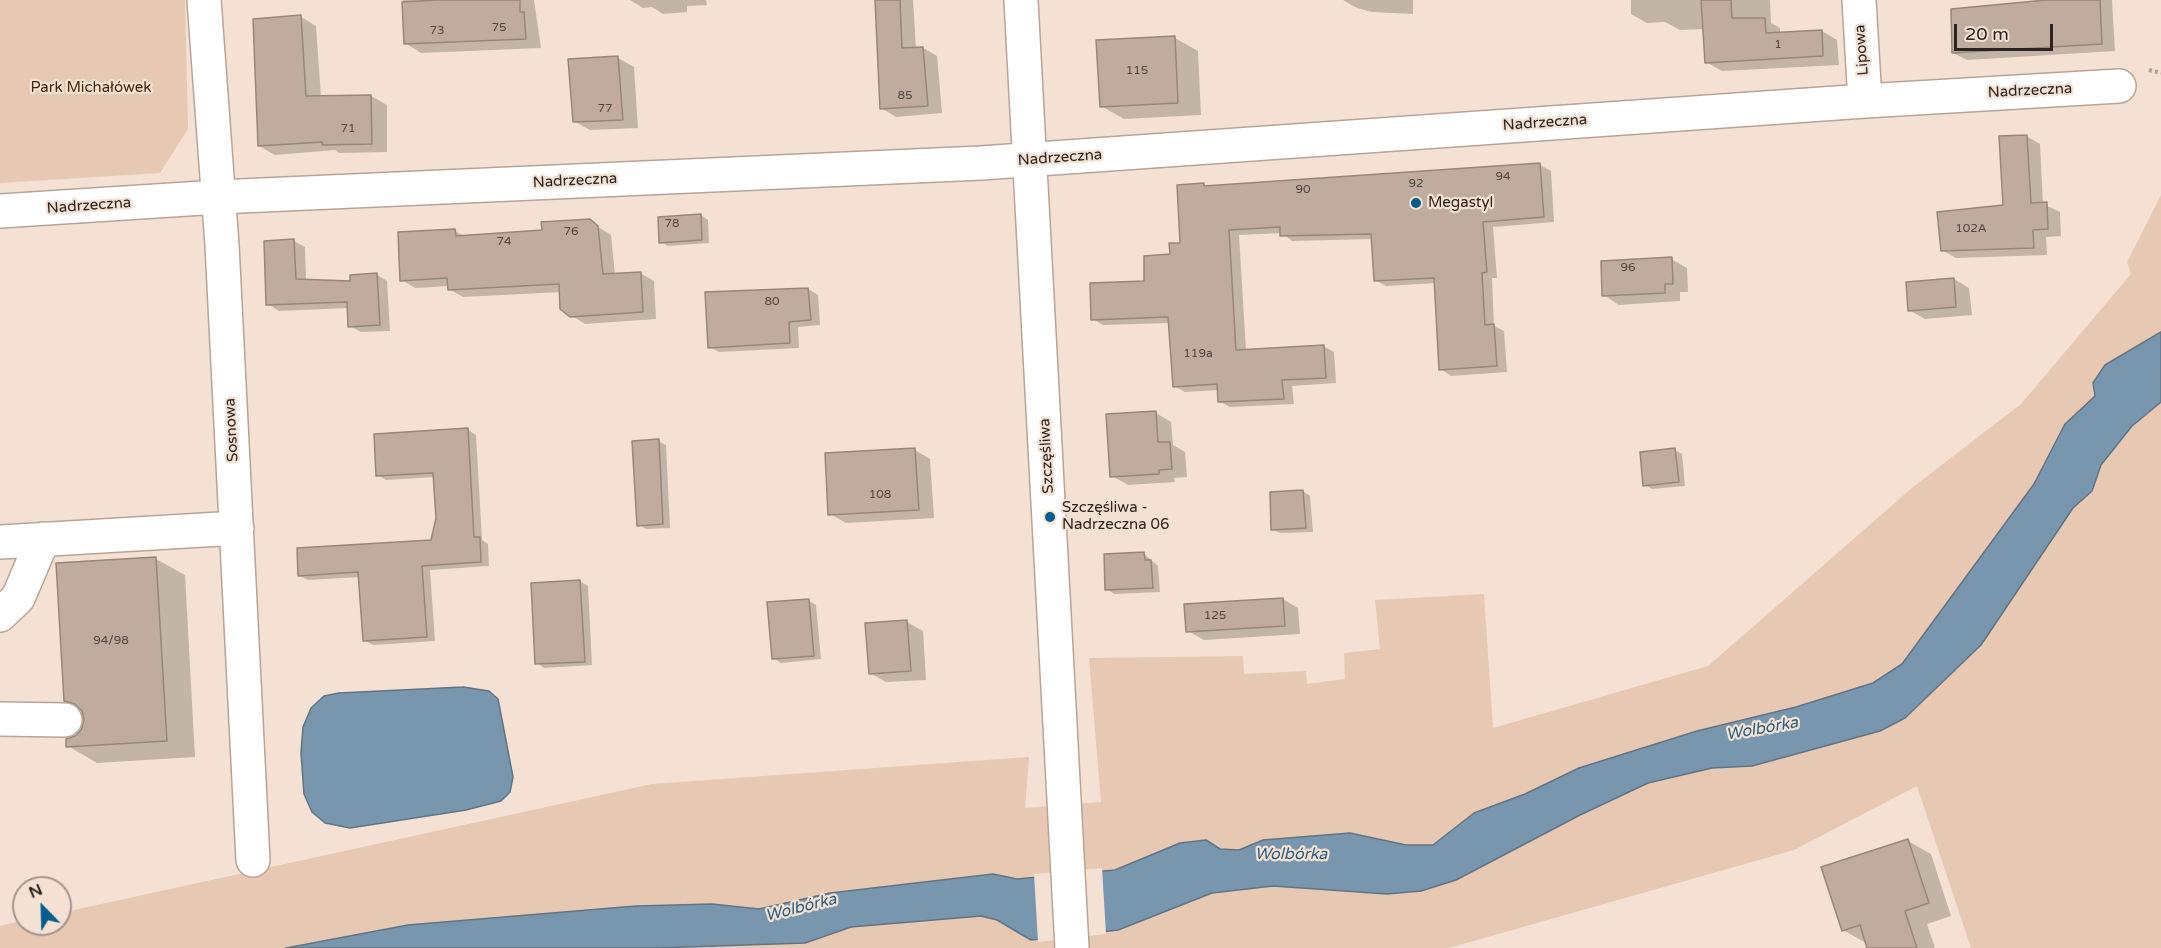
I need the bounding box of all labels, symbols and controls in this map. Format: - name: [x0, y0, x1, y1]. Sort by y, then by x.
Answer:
- scale bar: [1957, 12, 2056, 50]
- house number: 75: [491, 21, 507, 35]
- text: 20 m: [1965, 23, 2009, 45]
- house number: 73: [429, 24, 445, 38]
- street label: Lipowa: [1851, 24, 1873, 76]
- house number: 1: [1774, 38, 1782, 52]
- house number: 115: [1126, 64, 1148, 78]
- park label: Park Michałówek: [31, 79, 151, 97]
- street label: Nadrzeczna: [1987, 80, 2073, 102]
- house number: 85: [897, 89, 913, 103]
- house number: 77: [597, 102, 613, 116]
- street label: Nadrzeczna: [1502, 111, 1588, 135]
- house number: 71: [340, 122, 356, 136]
- street label: Nadrzeczna: [1017, 146, 1103, 170]
- street label: Nadrzeczna: [532, 170, 618, 192]
- house number: 94: [1495, 170, 1511, 184]
- house number: 92: [1408, 177, 1424, 191]
- house number: 90: [1295, 183, 1311, 197]
- street label: Nadrzeczna: [46, 194, 132, 218]
- place label: Megastyl: [1428, 194, 1493, 212]
- marker: Megastyl: [1409, 196, 1423, 210]
- house number: 78: [664, 217, 680, 231]
- house number: 102A: [1955, 222, 1987, 236]
- house number: 76: [563, 225, 579, 239]
- house number: 74: [496, 235, 512, 249]
- house number: 96: [1620, 261, 1636, 275]
- house number: 80: [764, 295, 780, 309]
- house number: 119a: [1183, 347, 1213, 361]
- street label: Sosnowa: [221, 398, 243, 462]
- street label: Szczęśliwa: [1036, 418, 1058, 494]
- house number: 108: [869, 488, 891, 502]
- place label: Szczęśliwa - Nadrzeczna 06: [1062, 499, 1169, 534]
- marker: Szczęśliwa - Nadrzeczna 06: [1043, 510, 1057, 524]
- house number: 125: [1204, 609, 1226, 623]
- house number: 94/98: [93, 634, 129, 648]
- water label: Wolbórka: [1725, 713, 1799, 745]
- water label: Wolbórka: [1255, 845, 1327, 865]
- north arrow: [12, 876, 72, 936]
- text: N: [26, 880, 46, 903]
- water label: Wolbórka: [763, 890, 839, 926]

